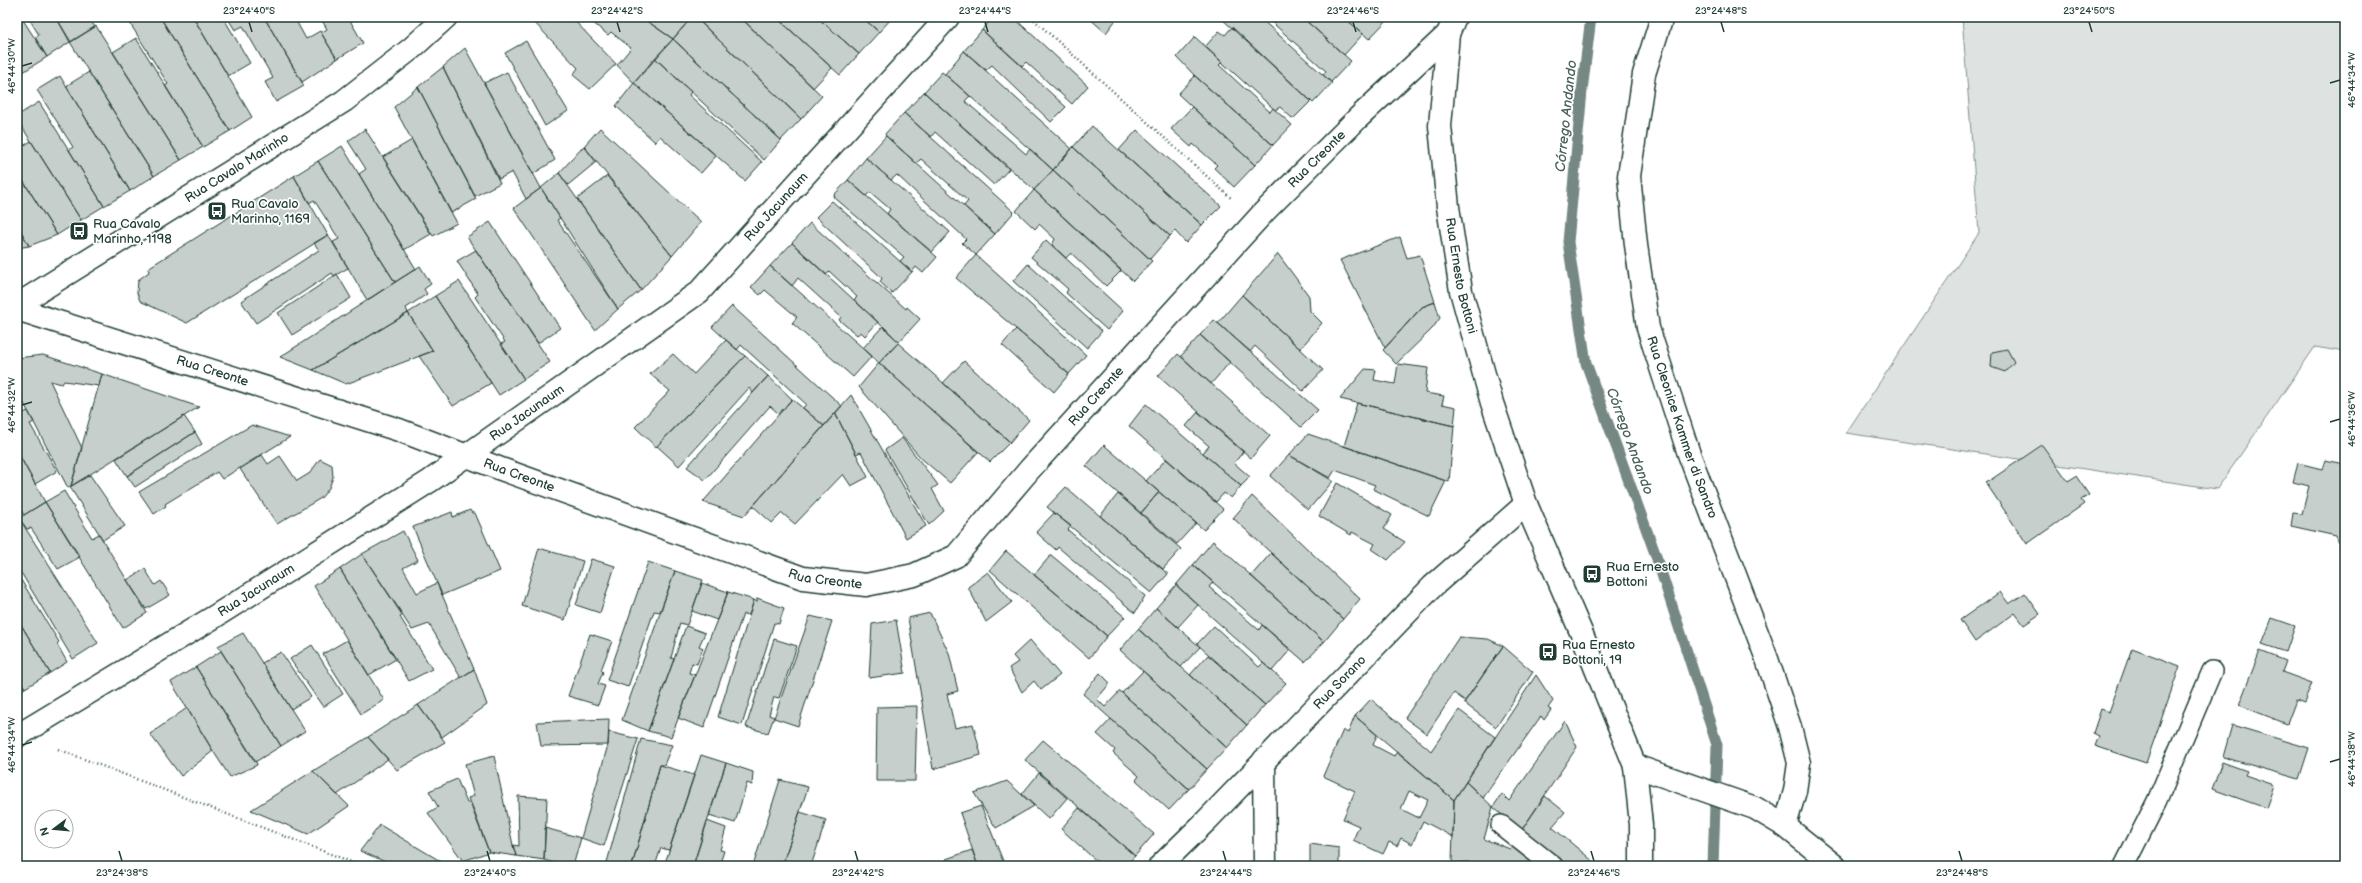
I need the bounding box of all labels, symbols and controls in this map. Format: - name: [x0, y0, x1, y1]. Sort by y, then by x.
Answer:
- text: 23°24'40"S: [223, 5, 275, 17]
- text: 23°24'42"S: [591, 5, 643, 17]
- text: 23°24'44"S: [959, 5, 1011, 17]
- text: 23°24'46"S: [1327, 5, 1379, 17]
- text: 23°24'48"S: [1695, 5, 1747, 17]
- text: 23°24'50"S: [2063, 5, 2115, 17]
- text: 46°44'30"W: [6, 38, 18, 94]
- text: 46°44'34"W: [2346, 52, 2358, 108]
- water label: Córrego Andando: [1552, 59, 1580, 173]
- street label: Rua Creonte: [1285, 127, 1349, 191]
- street label: Rua Cavalo Marinho: [182, 130, 292, 206]
- street label: Rua Jacunaum: [741, 169, 812, 245]
- place label: Rua Cavalo Marinho, 1169: [231, 196, 310, 227]
- bus stop icon: Rua Cavalo Marinho, 1169: [206, 200, 228, 222]
- place label: Rua Cavalo Marinho, 1198: [93, 216, 172, 247]
- street label: Rua Ernesto Bottoni: [1442, 216, 1480, 336]
- bus stop icon: Rua Cavalo Marinho, 1198: [68, 220, 90, 242]
- street label: Rua Cleonice Kammer di Sandro: [1643, 334, 1721, 521]
- street label: Rua Creonte: [174, 352, 251, 390]
- street label: Rua Creonte: [1065, 363, 1127, 429]
- text: 46°44'32"W: [6, 377, 18, 433]
- street label: Rua Jacunaum: [487, 381, 568, 445]
- water label: Córrego Andando: [1603, 385, 1657, 497]
- text: 46°44'36"W: [2346, 391, 2358, 447]
- street label: Rua Creonte: [481, 455, 557, 496]
- place label: Rua Ernesto Bottoni: [1606, 559, 1679, 590]
- street label: Rua Jacunaum: [215, 560, 298, 621]
- bus stop icon: Rua Ernesto Bottoni: [1581, 563, 1603, 585]
- street label: Rua Creonte: [786, 565, 863, 593]
- place label: Rua Ernesto Bottoni, 19: [1562, 637, 1635, 668]
- bus stop icon: Rua Ernesto Bottoni, 19: [1537, 641, 1559, 663]
- street label: Rua Sorano: [1310, 652, 1370, 713]
- text: 46°44'34"W: [6, 717, 18, 773]
- text: 46°44'38"W: [2346, 731, 2358, 787]
- north arrow: [34, 809, 74, 849]
- text: N: [37, 826, 52, 837]
- text: 23°24'38"S: [96, 867, 148, 879]
- text: 23°24'40"S: [464, 867, 516, 879]
- text: 23°24'42"S: [832, 867, 884, 879]
- text: 23°24'44"S: [1200, 867, 1252, 879]
- text: 23°24'46"S: [1568, 867, 1620, 879]
- text: 23°24'48"S: [1936, 867, 1988, 879]

